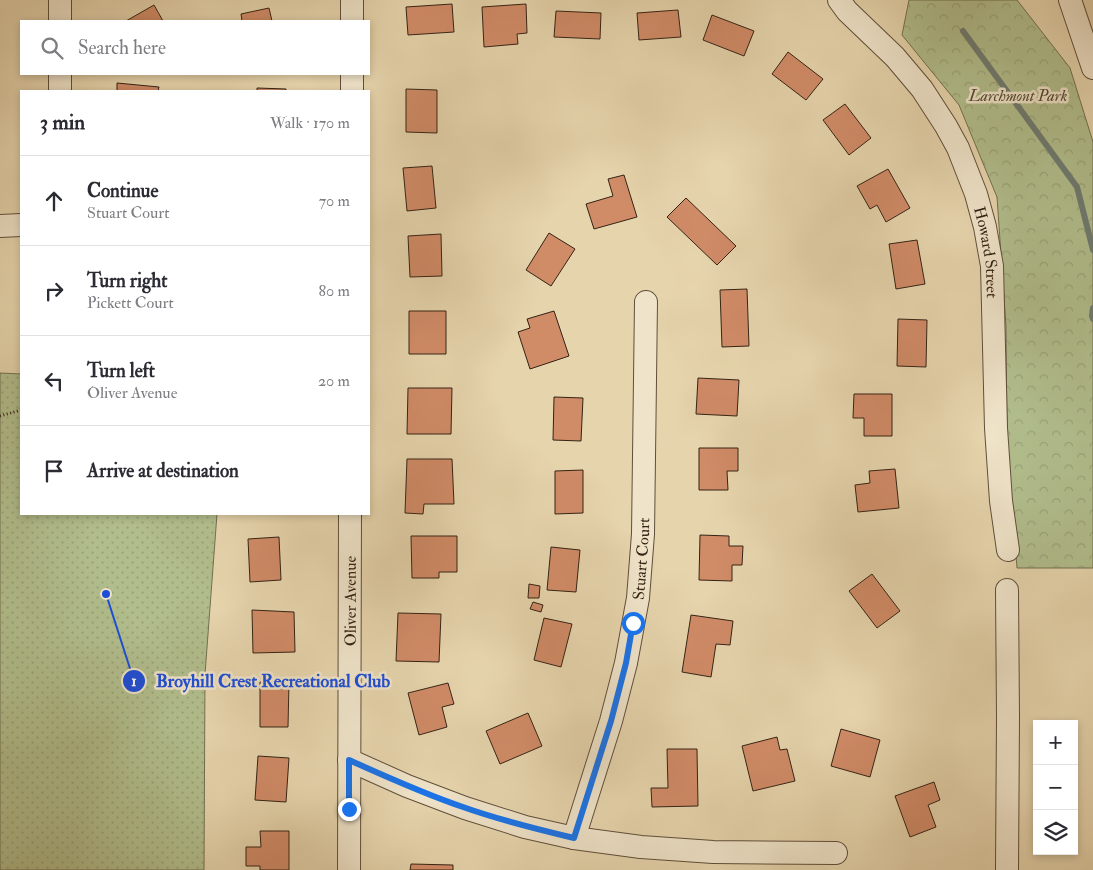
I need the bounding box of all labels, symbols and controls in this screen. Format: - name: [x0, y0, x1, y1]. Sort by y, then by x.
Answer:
- search box: [20, 20, 370, 75]
- icon: search: [38, 34, 66, 62]
- text: Search here: [78, 36, 166, 60]
- park label: Larchmont Park: [968, 86, 1068, 106]
- text: 3 min: [40, 109, 85, 136]
- text: Walk · 170 m: [270, 113, 350, 133]
- text: Continue: [87, 179, 158, 203]
- icon: ahead: [40, 187, 68, 215]
- text: 70 m: [319, 191, 350, 211]
- text: Stuart Court: [87, 203, 169, 223]
- street label: Howard Street: [969, 204, 1002, 298]
- text: Turn right: [87, 269, 167, 293]
- icon: right: [40, 277, 68, 305]
- text: 80 m: [319, 281, 350, 301]
- text: Pickett Court: [87, 293, 174, 313]
- text: Turn left: [87, 359, 155, 383]
- icon: left: [40, 367, 68, 395]
- text: 20 m: [318, 371, 350, 391]
- text: Oliver Avenue: [87, 383, 177, 403]
- icon: arrive: [40, 457, 68, 485]
- text: Arrive at destination: [87, 459, 239, 483]
- street label: Stuart Court: [629, 518, 654, 601]
- street label: Oliver Avenue: [341, 555, 361, 646]
- route start: [622, 612, 645, 635]
- callout: Broyhill Crest Recreational Club: [121, 664, 400, 697]
- text: Broyhill Crest Recreational Club: [156, 670, 390, 693]
- text: 1: [131, 672, 137, 691]
- map controls: [1033, 720, 1078, 855]
- button: +: [1033, 720, 1078, 765]
- button: −: [1033, 765, 1078, 810]
- route end: [338, 798, 361, 821]
- button: layers: [1033, 810, 1078, 855]

